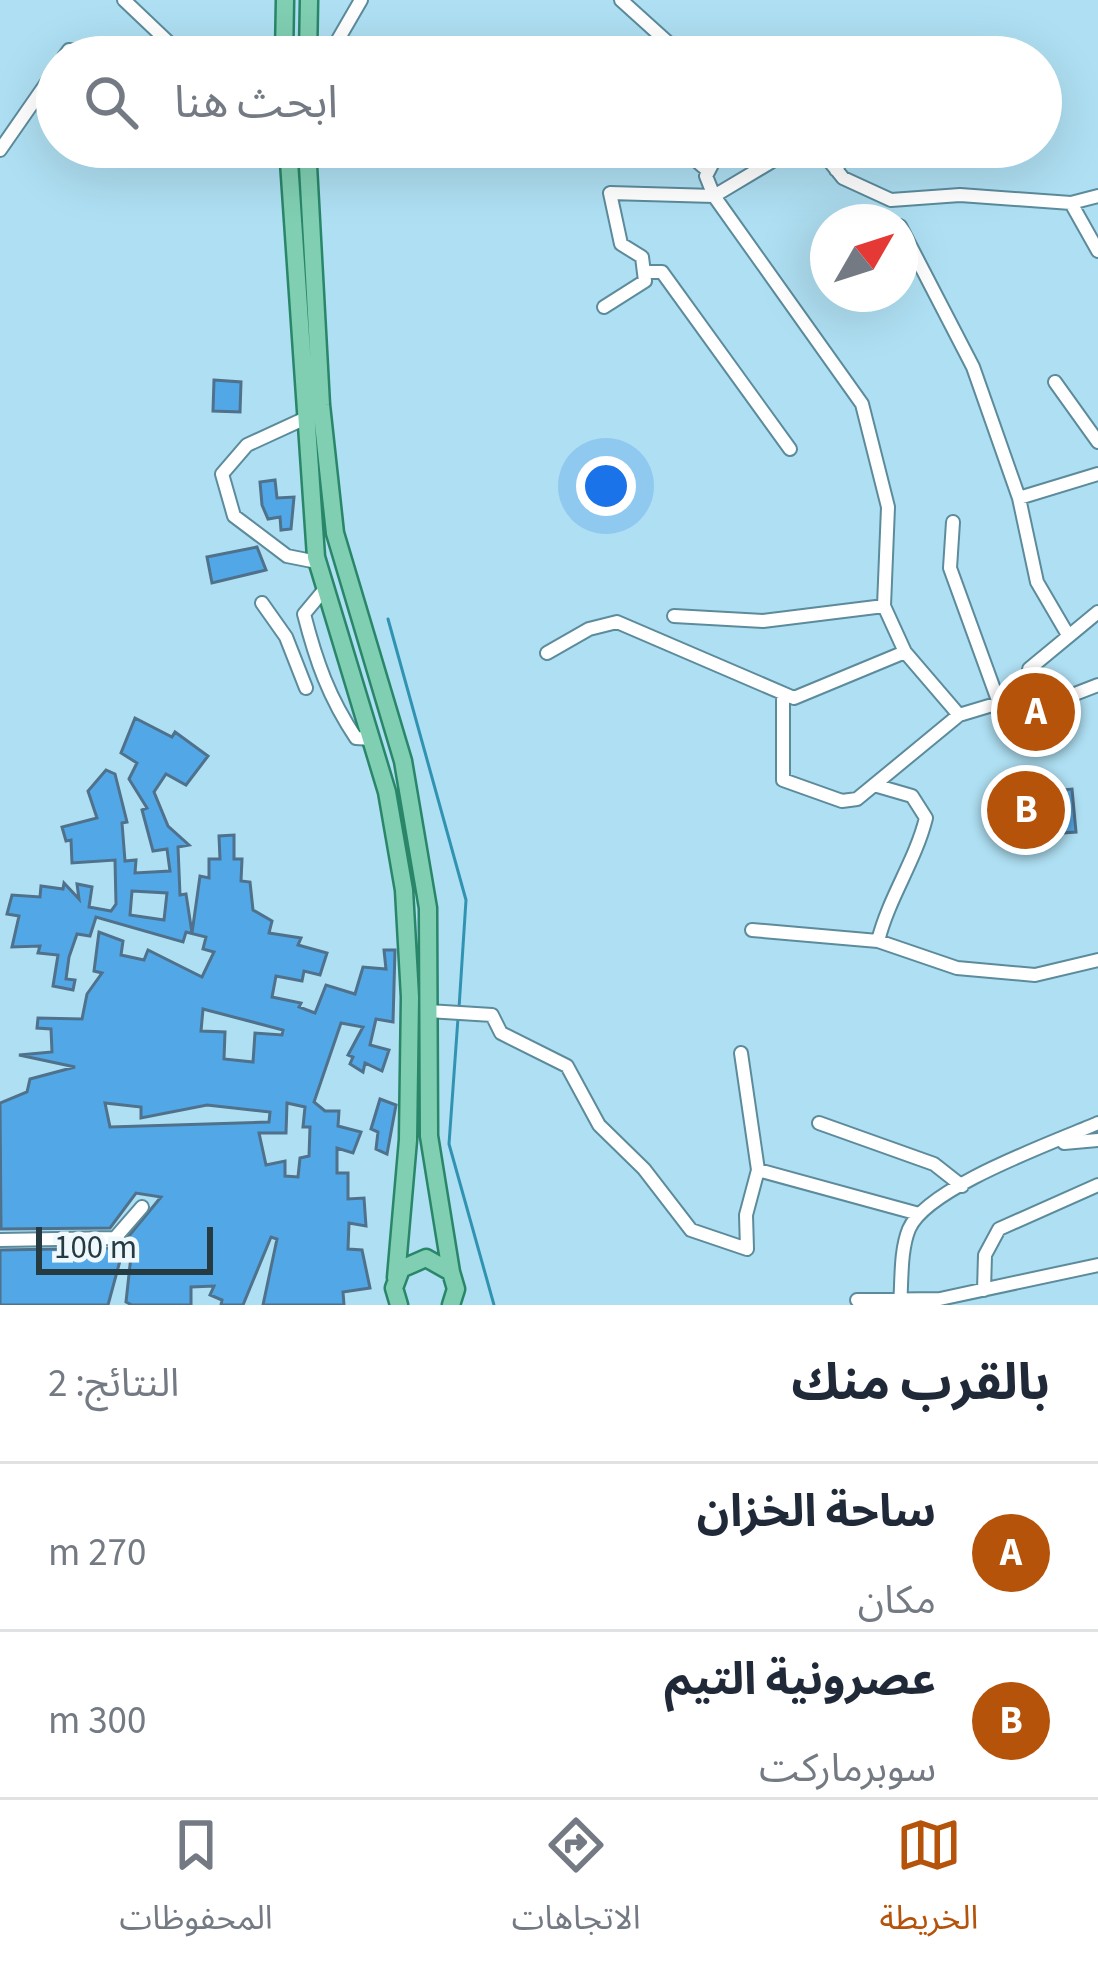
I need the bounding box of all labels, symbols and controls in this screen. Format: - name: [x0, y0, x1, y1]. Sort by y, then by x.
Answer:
- search box: [36, 36, 1062, 168]
- icon: search: [78, 69, 144, 135]
- text: ابحث هنا: [174, 71, 338, 135]
- north arrow: [810, 204, 918, 312]
- your location: [576, 456, 636, 516]
- pin: A: [997, 667, 1075, 757]
- pin: B: [987, 765, 1065, 855]
- scale bar: [36, 1221, 213, 1274]
- text: 100 m: [54, 1224, 137, 1271]
- text: بالقرب منك: [791, 1347, 1050, 1419]
- text: النتائج: 2: [48, 1356, 179, 1412]
- text: ساحة الخزان: [697, 1480, 936, 1544]
- text: 270 m: [48, 1525, 146, 1581]
- text: A: [1000, 1525, 1022, 1581]
- text: مكان: [858, 1573, 936, 1629]
- text: عصرونية التيم: [664, 1648, 936, 1712]
- text: 300 m: [48, 1693, 146, 1749]
- text: B: [999, 1693, 1023, 1749]
- text: سوبرماركت: [759, 1741, 936, 1797]
- tab: المحفوظات: [120, 1812, 273, 1953]
- tab: الاتجاهات: [512, 1812, 641, 1953]
- tab: الخريطة: [880, 1812, 978, 1953]

